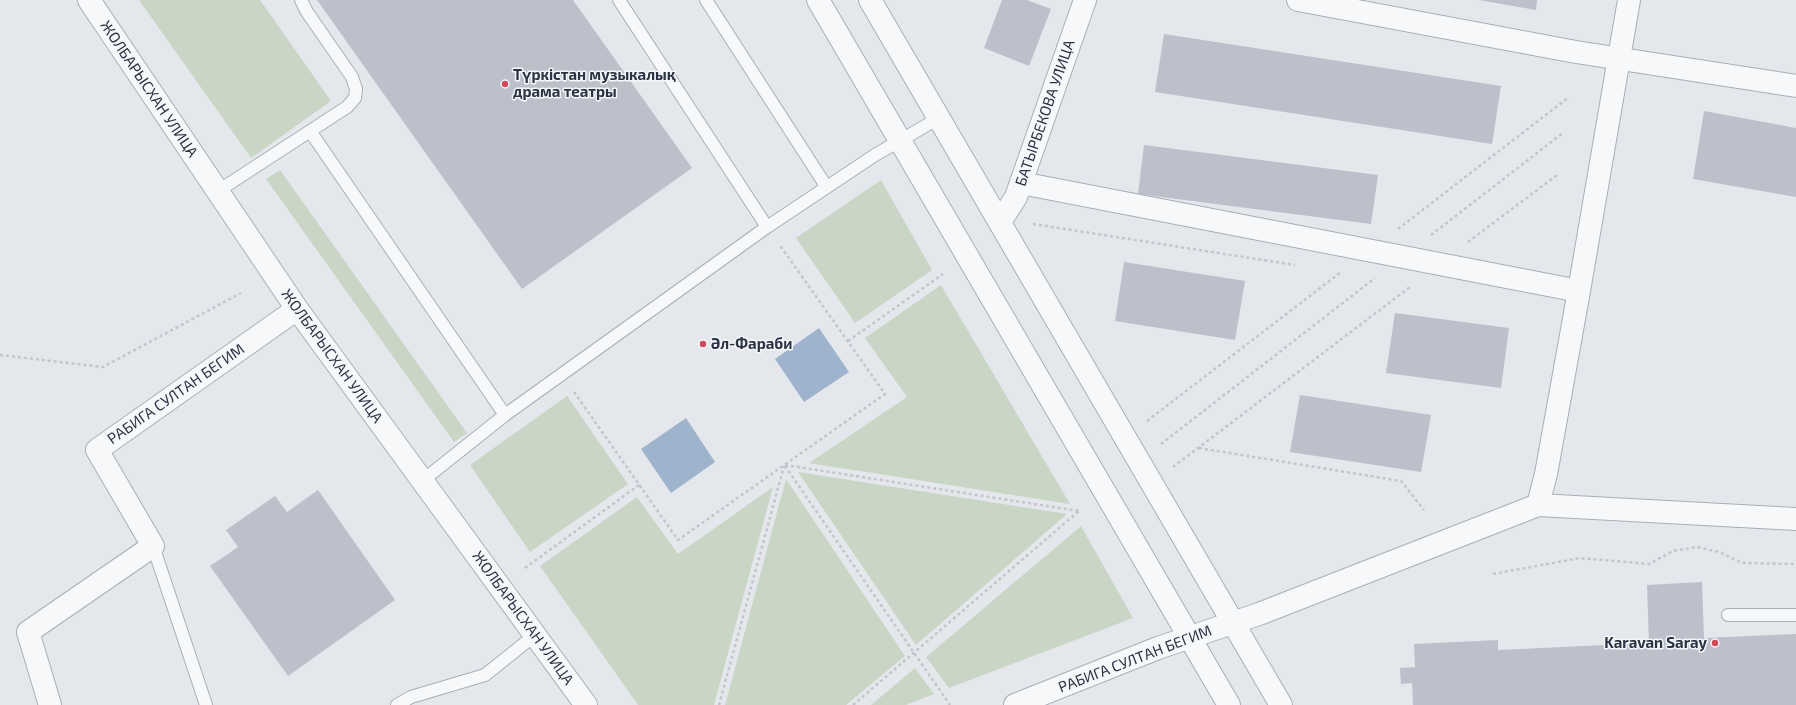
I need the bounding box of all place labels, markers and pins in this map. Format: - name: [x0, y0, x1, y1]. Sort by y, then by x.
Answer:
- place label: Түркістан музыкалық драма театры: [513, 66, 676, 101]
- marker: Түркістан музыкалық драма театры: [500, 79, 510, 89]
- place label: Әл-Фараби: [711, 335, 792, 353]
- marker: Әл-Фараби: [698, 339, 708, 349]
- place label: Karavan Saray: [1604, 634, 1707, 652]
- marker: Karavan Saray: [1710, 638, 1720, 648]

